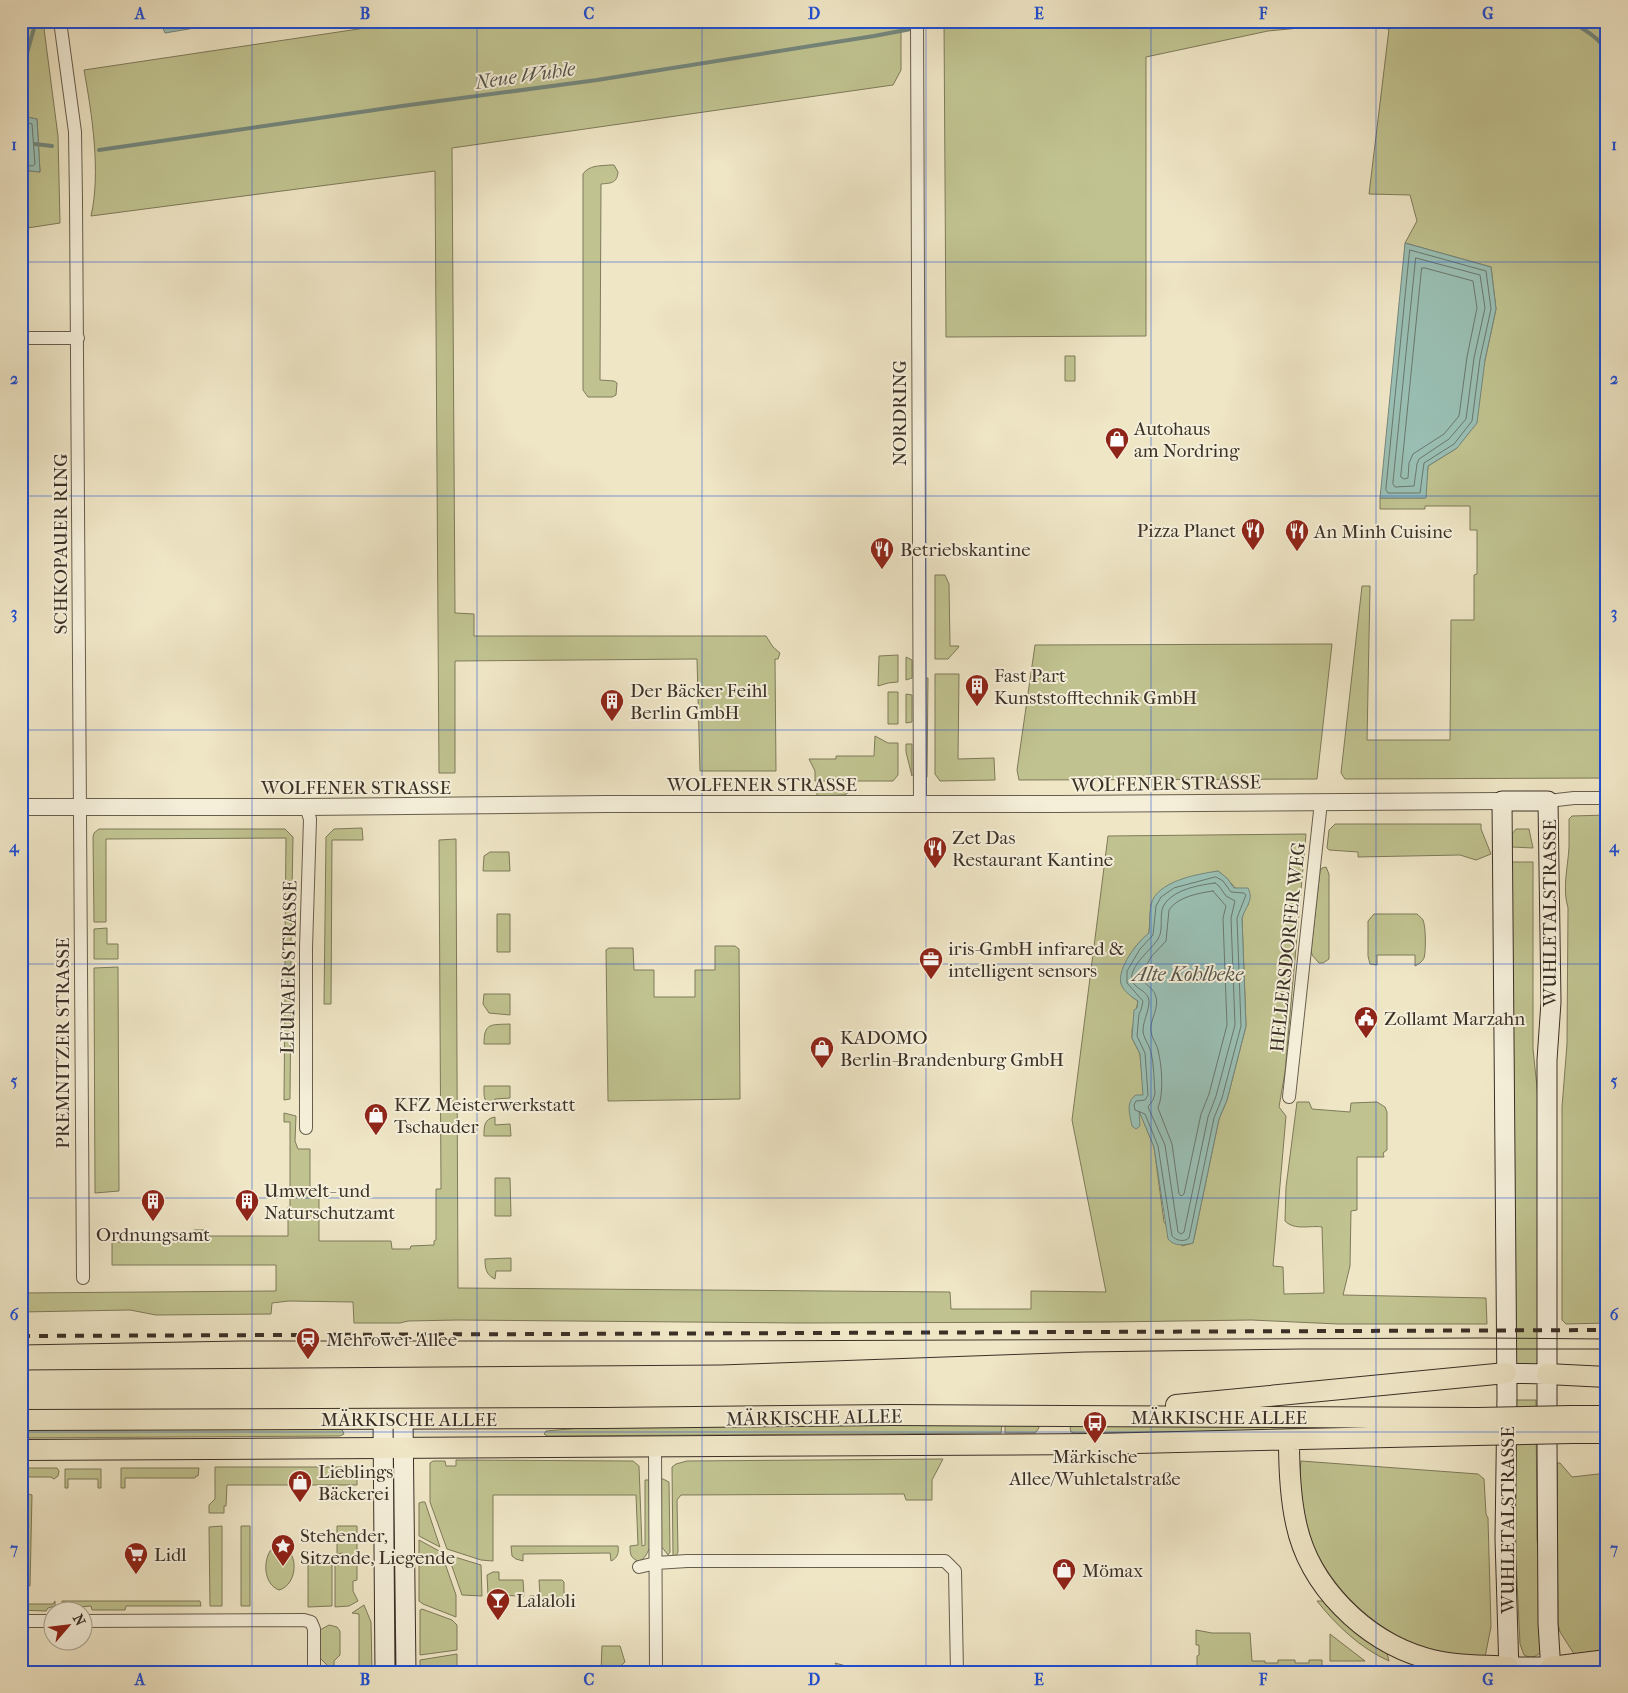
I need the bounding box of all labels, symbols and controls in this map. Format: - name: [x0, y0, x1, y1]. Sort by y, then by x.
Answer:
- text: A: [134, 4, 146, 23]
- text: B: [360, 4, 370, 23]
- text: C: [584, 4, 595, 23]
- text: D: [808, 4, 820, 23]
- text: E: [1034, 4, 1044, 23]
- text: F: [1258, 4, 1268, 23]
- text: G: [1482, 4, 1494, 23]
- water label: Neue Wuhle: [473, 57, 577, 94]
- text: 1: [11, 135, 17, 154]
- text: 1: [1611, 135, 1617, 154]
- street label: NORDRING: [889, 360, 911, 466]
- text: 2: [10, 369, 18, 388]
- text: 2: [1610, 369, 1618, 388]
- place label: Autohaus am Nordring: [1133, 418, 1240, 462]
- shop icon: Autohaus am Nordring: [1104, 426, 1130, 460]
- street label: SCHKOPAUER RING: [50, 453, 72, 635]
- restaurant icon: Pizza Planet: [1240, 517, 1266, 551]
- restaurant icon: An Minh Cuisine: [1284, 518, 1310, 552]
- place label: Pizza Planet: [1137, 520, 1236, 542]
- place label: An Minh Cuisine: [1313, 521, 1452, 543]
- restaurant icon: Betriebskantine: [869, 536, 895, 570]
- place label: Betriebskantine: [900, 539, 1031, 561]
- text: 3: [11, 603, 17, 623]
- text: 3: [1611, 603, 1617, 623]
- place label: Fast Part Kunststofftechnik GmbH: [994, 665, 1197, 709]
- building icon: Fast Part Kunststofftechnik GmbH: [964, 673, 990, 707]
- place label: Der Bäcker Feihl Berlin GmbH: [630, 680, 768, 724]
- building icon: Der Bäcker Feihl Berlin GmbH: [599, 688, 625, 722]
- street label: WOLFENER STRASSE: [1070, 771, 1262, 797]
- street label: WOLFENER STRASSE: [666, 774, 857, 796]
- street label: WOLFENER STRASSE: [260, 777, 451, 799]
- street label: WUHLETALSTRASSE: [1539, 819, 1561, 1008]
- place label: Zet Das Restaurant Kantine: [952, 827, 1113, 871]
- restaurant icon: Zet Das Restaurant Kantine: [922, 835, 948, 869]
- text: 4: [8, 837, 20, 857]
- text: 4: [1608, 837, 1620, 857]
- street label: HELLERSDORFER WEG: [1266, 841, 1310, 1053]
- street label: LEUNAER STRASSE: [276, 880, 302, 1054]
- street label: PREMNITZER STRASSE: [52, 937, 74, 1149]
- place label: iris-GmbH infrared & intelligent sensors: [948, 938, 1124, 982]
- office icon: iris-GmbH infrared & intelligent sensors: [918, 946, 944, 980]
- water label: Alte Kohlbeke: [1130, 963, 1244, 986]
- public building icon: Zollamt Marzahn: [1353, 1005, 1379, 1039]
- place label: Zollamt Marzahn: [1384, 1008, 1525, 1030]
- place label: KADOMO Berlin-Brandenburg GmbH: [840, 1027, 1064, 1071]
- shop icon: KADOMO Berlin-Brandenburg GmbH: [809, 1035, 835, 1069]
- text: 5: [11, 1071, 18, 1090]
- text: 5: [1611, 1071, 1618, 1090]
- place label: KFZ Meisterwerkstatt Tschauder: [394, 1094, 576, 1138]
- shop icon: KFZ Meisterwerkstatt Tschauder: [363, 1102, 389, 1136]
- place label: Umwelt- und Naturschutzamt: [264, 1180, 395, 1224]
- building icon: Ordnungsamt: [140, 1188, 166, 1222]
- building icon: Umwelt- und Naturschutzamt: [234, 1188, 260, 1222]
- place label: Ordnungsamt: [96, 1224, 210, 1246]
- text: 6: [10, 1305, 19, 1324]
- text: 6: [1610, 1305, 1619, 1324]
- station icon: Mehrower Allee: [295, 1326, 321, 1360]
- place label: Mehrower Allee: [326, 1329, 457, 1351]
- street label: MÄRKISCHE ALLEE: [726, 1405, 903, 1431]
- street label: MÄRKISCHE ALLEE: [1131, 1407, 1308, 1429]
- street label: MÄRKISCHE ALLEE: [321, 1409, 498, 1431]
- bus stop icon: Märkische Allee/Wuhletalstraße: [1082, 1410, 1108, 1444]
- street label: WUHLETALSTRASSE: [1497, 1426, 1519, 1615]
- place label: Märkische Allee/Wuhletalstraße: [1008, 1446, 1181, 1490]
- place label: Lieblings Bäckerei: [318, 1461, 393, 1505]
- shop icon: Lieblings Bäckerei: [287, 1469, 313, 1503]
- place label: Stehender, Sitzende, Liegende: [300, 1525, 455, 1569]
- place icon: Stehender, Sitzende, Liegende: [270, 1533, 296, 1567]
- text: 7: [9, 1539, 18, 1558]
- text: 7: [1609, 1539, 1618, 1558]
- supermarket icon: Lidl: [123, 1541, 149, 1575]
- place label: Lidl: [154, 1544, 187, 1566]
- shop icon: Mömax: [1051, 1557, 1077, 1591]
- place label: Mömax: [1082, 1560, 1143, 1582]
- bar icon: Lalaloli: [485, 1587, 511, 1621]
- place label: Lalaloli: [516, 1590, 576, 1612]
- north arrow: [42, 1600, 92, 1650]
- text: N: [69, 1611, 89, 1629]
- text: A: [134, 1670, 146, 1689]
- text: B: [360, 1670, 370, 1689]
- text: C: [584, 1670, 595, 1689]
- text: D: [808, 1670, 820, 1689]
- text: E: [1034, 1670, 1044, 1689]
- text: F: [1258, 1670, 1268, 1689]
- text: G: [1482, 1670, 1494, 1689]

